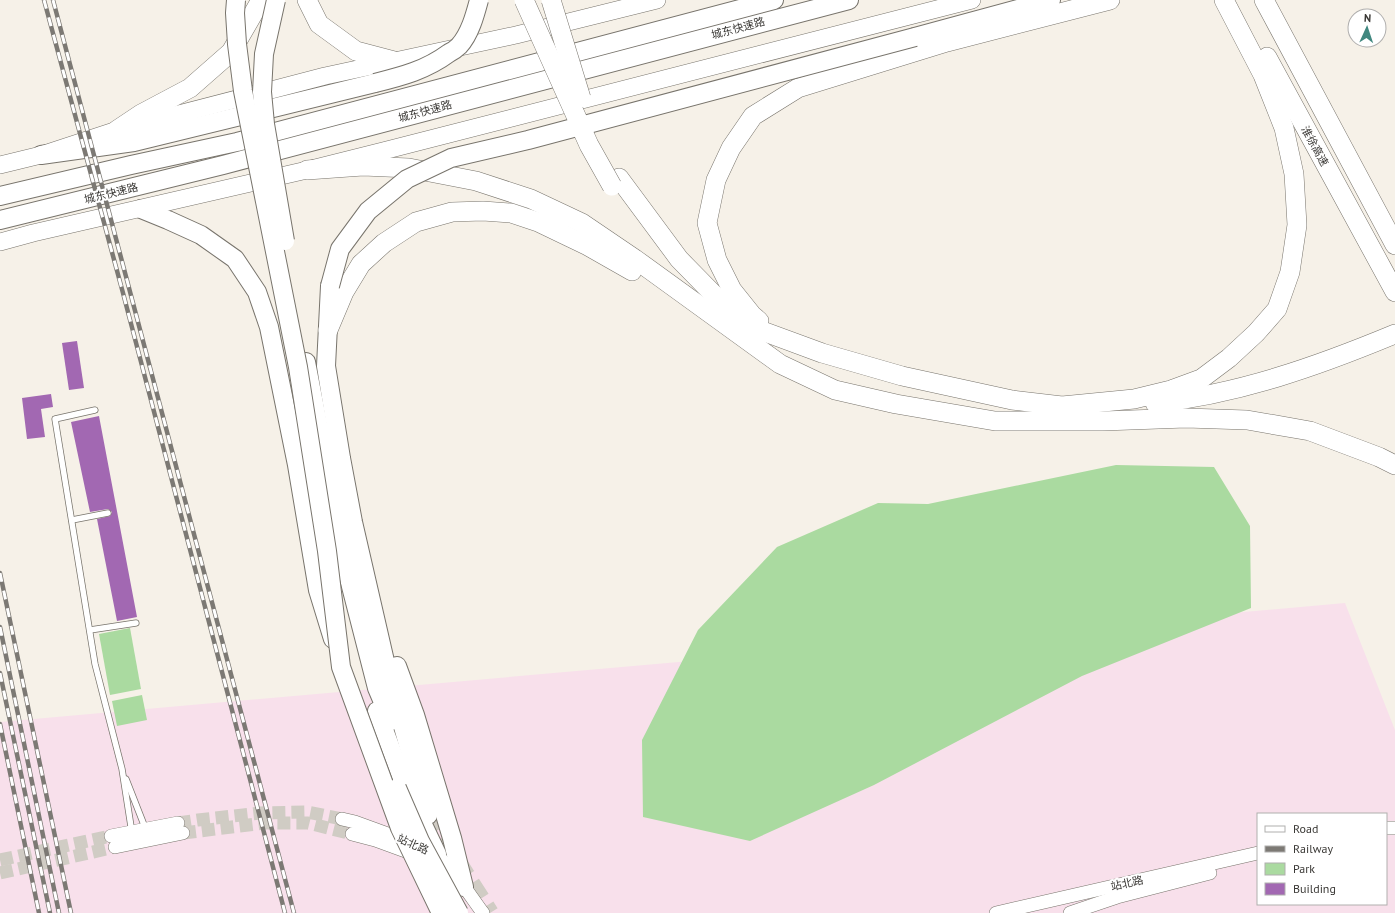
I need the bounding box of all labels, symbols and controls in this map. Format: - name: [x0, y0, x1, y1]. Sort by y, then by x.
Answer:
- north arrow: [1347, 8, 1387, 48]
- text: N: [1364, 11, 1372, 25]
- street label: 城东快速路: [710, 14, 766, 42]
- street label: 城东快速路: [397, 97, 453, 125]
- street label: 淮徐高速: [1298, 123, 1332, 169]
- street label: 城东快速路: [83, 180, 139, 206]
- legend: [1257, 813, 1387, 905]
- text: Road: [1293, 821, 1318, 836]
- street label: 站北路: [395, 831, 431, 857]
- text: Railway: [1293, 841, 1333, 856]
- text: Park: [1293, 861, 1315, 876]
- street label: 站北路: [1109, 872, 1145, 894]
- text: Building: [1293, 881, 1336, 896]

